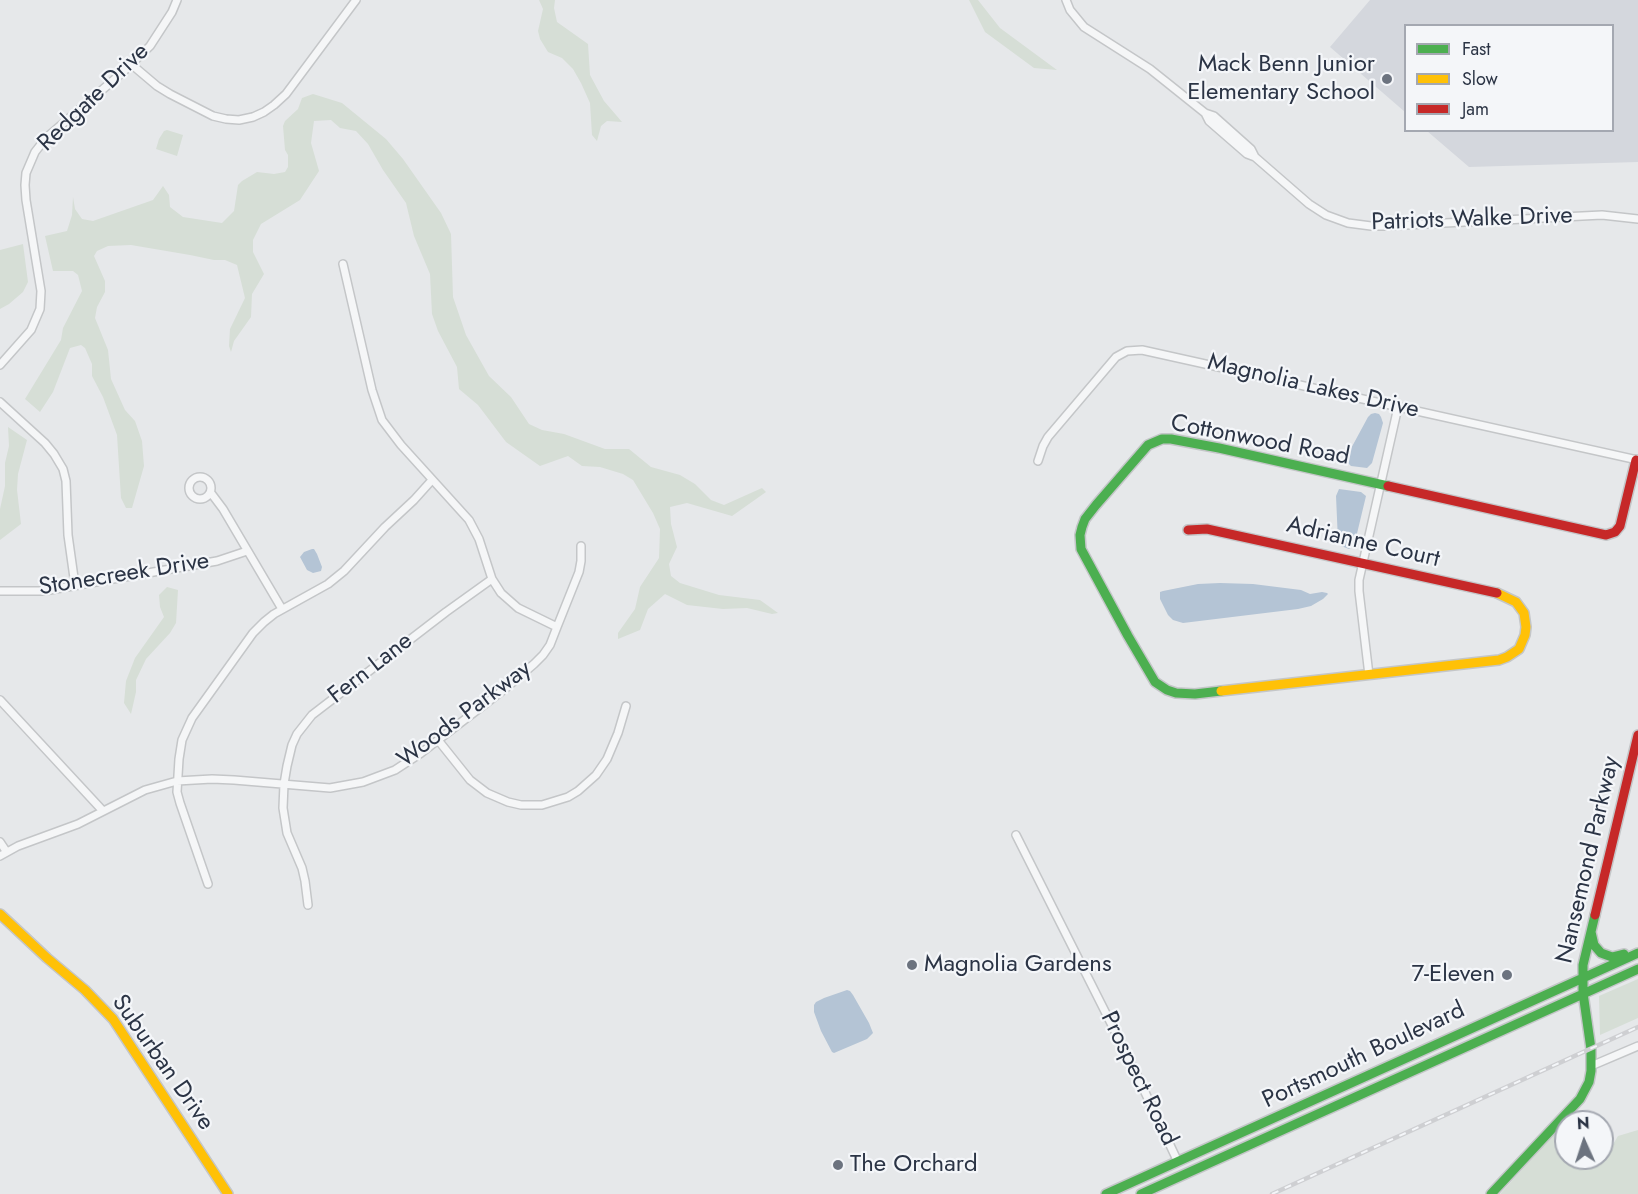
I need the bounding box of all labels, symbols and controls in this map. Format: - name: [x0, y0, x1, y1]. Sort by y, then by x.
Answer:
- legend: [1404, 24, 1614, 132]
- text: Fast: [1462, 36, 1491, 62]
- street label: Redgate Drive: [32, 38, 156, 158]
- place label: Mack Benn Junior Elementary School: [1187, 51, 1375, 107]
- text: Slow: [1462, 66, 1498, 92]
- marker: Mack Benn Junior Elementary School: [1380, 72, 1394, 86]
- text: Jam: [1462, 96, 1489, 122]
- street label: Patriots Walke Drive: [1371, 202, 1573, 238]
- street label: Magnolia Lakes Drive: [1205, 349, 1421, 425]
- street label: Cottonwood Road: [1168, 410, 1352, 472]
- street label: Adrianne Court: [1284, 511, 1442, 575]
- street label: Stonecreek Drive: [37, 547, 211, 603]
- street label: Fern Lane: [323, 627, 419, 711]
- street label: Woods Parkway: [392, 655, 538, 775]
- street label: Nansemond Parkway: [1551, 754, 1627, 966]
- place label: Magnolia Gardens: [924, 951, 1112, 979]
- marker: Magnolia Gardens: [905, 958, 919, 972]
- place label: 7-Eleven: [1411, 961, 1495, 989]
- marker: 7-Eleven: [1500, 968, 1514, 982]
- street label: Suburban Drive: [105, 990, 219, 1136]
- street label: Portsmouth Boulevard: [1258, 997, 1470, 1115]
- street label: Prospect Road: [1093, 1007, 1183, 1151]
- north arrow: [1554, 1110, 1614, 1170]
- text: N: [1576, 1112, 1590, 1135]
- place label: The Orchard: [850, 1151, 978, 1179]
- marker: The Orchard: [831, 1158, 845, 1172]

